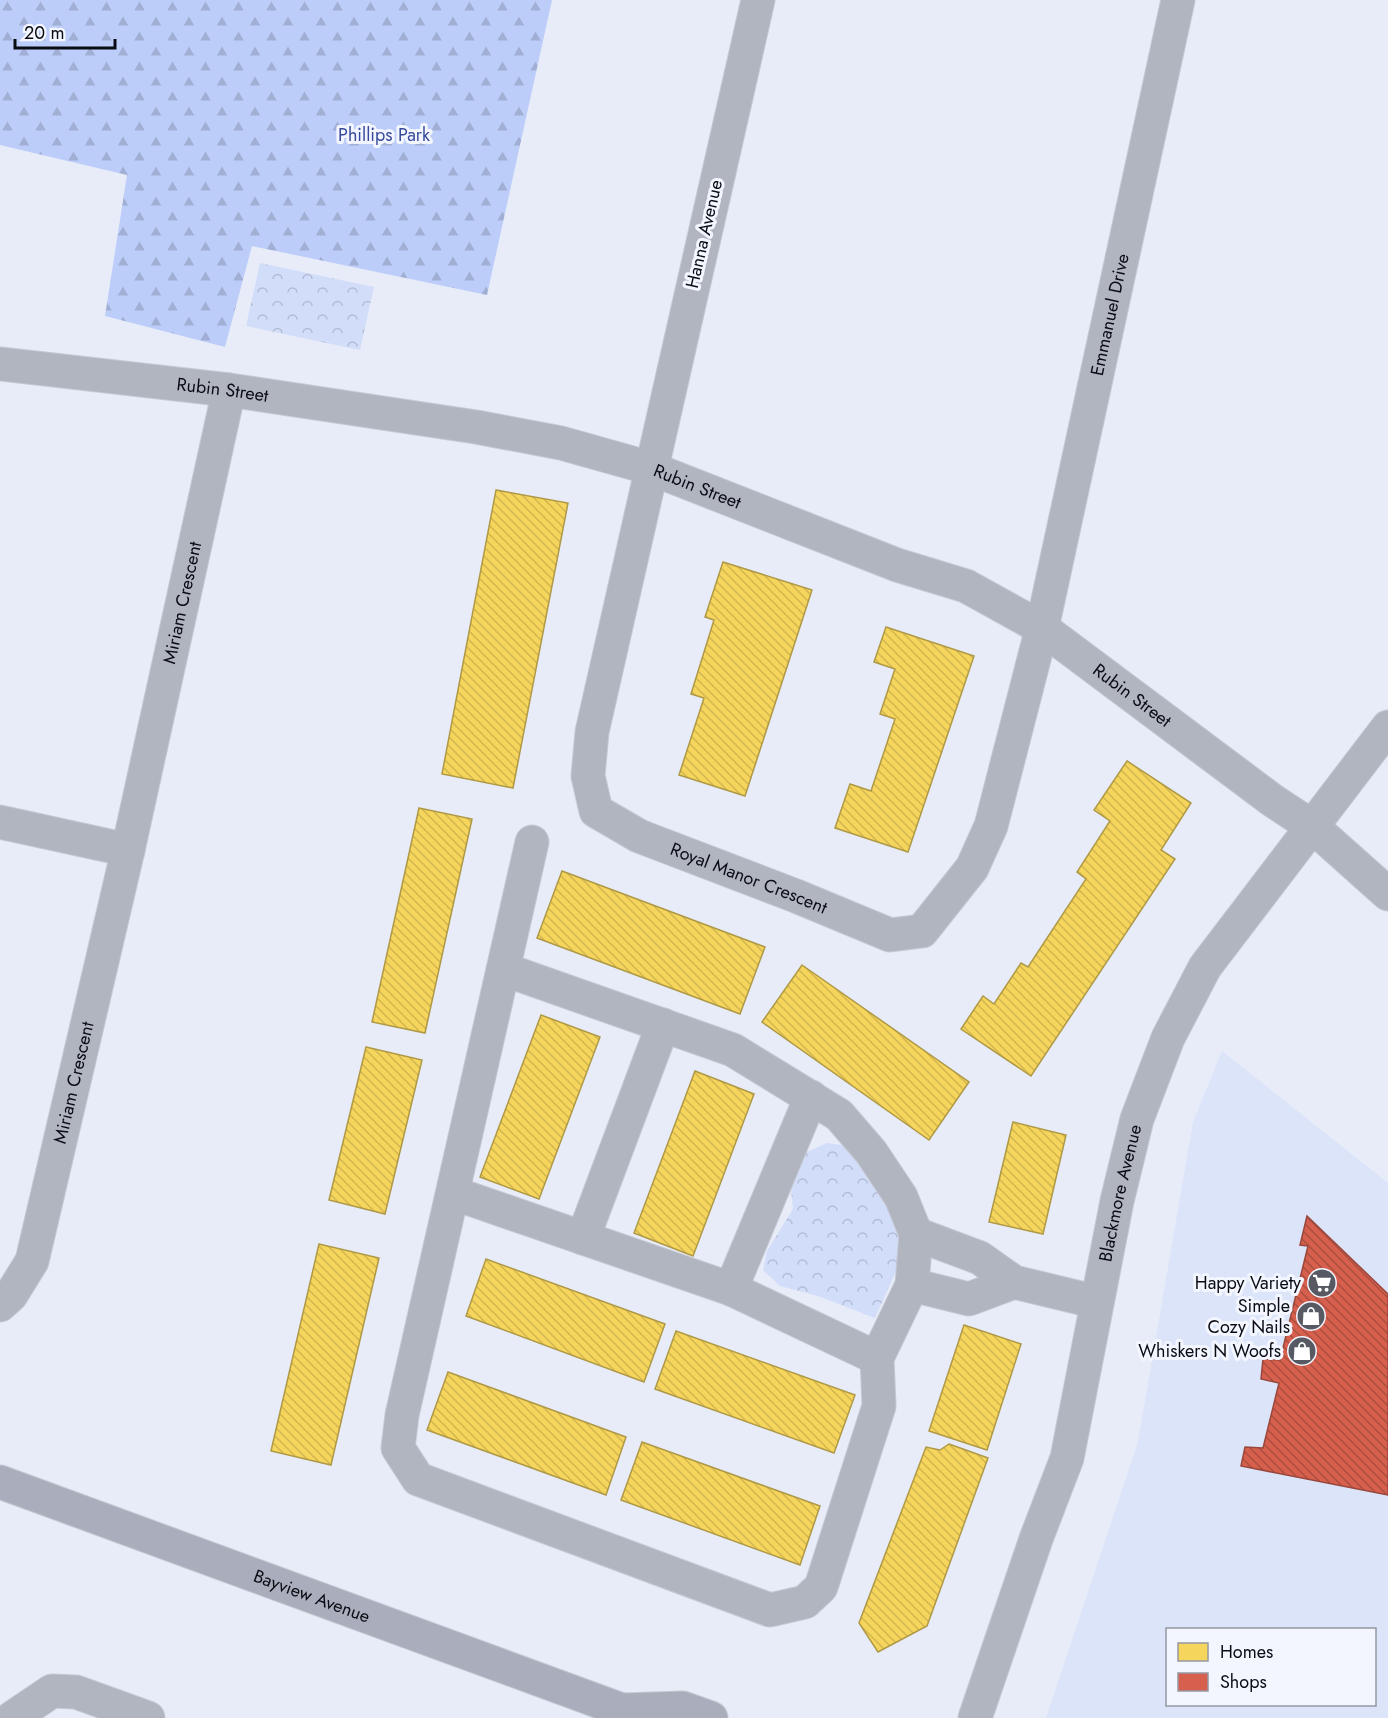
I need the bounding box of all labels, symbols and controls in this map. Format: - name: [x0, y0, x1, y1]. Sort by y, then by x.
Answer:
- scale bar: [15, 12, 116, 50]
- text: 20 m: [24, 20, 64, 46]
- park label: Phillips Park: [338, 122, 430, 148]
- street label: Hanna Avenue: [679, 177, 729, 291]
- street label: Emmanuel Drive: [1084, 251, 1136, 378]
- street label: Rubin Street: [175, 371, 271, 409]
- street label: Rubin Street: [650, 458, 746, 516]
- street label: Miriam Crescent: [156, 538, 208, 666]
- street label: Rubin Street: [1087, 657, 1177, 734]
- street label: Royal Manor Crescent: [666, 836, 832, 921]
- street label: Miriam Crescent: [47, 1018, 101, 1146]
- street label: Blackmore Avenue: [1092, 1122, 1148, 1264]
- supermarket icon: Happy Variety: [1306, 1267, 1338, 1299]
- place label: Happy Variety: [1195, 1270, 1301, 1296]
- place label: Simple Cozy Nails: [1208, 1293, 1290, 1340]
- shop icon: Simple Cozy Nails: [1295, 1300, 1327, 1332]
- shop icon: Whiskers N Woofs: [1286, 1335, 1318, 1367]
- place label: Whiskers N Woofs: [1138, 1338, 1281, 1364]
- street label: Bayview Avenue: [250, 1563, 374, 1630]
- legend: [1166, 1628, 1376, 1706]
- text: Homes: [1220, 1639, 1273, 1665]
- text: Shops: [1220, 1669, 1267, 1695]

